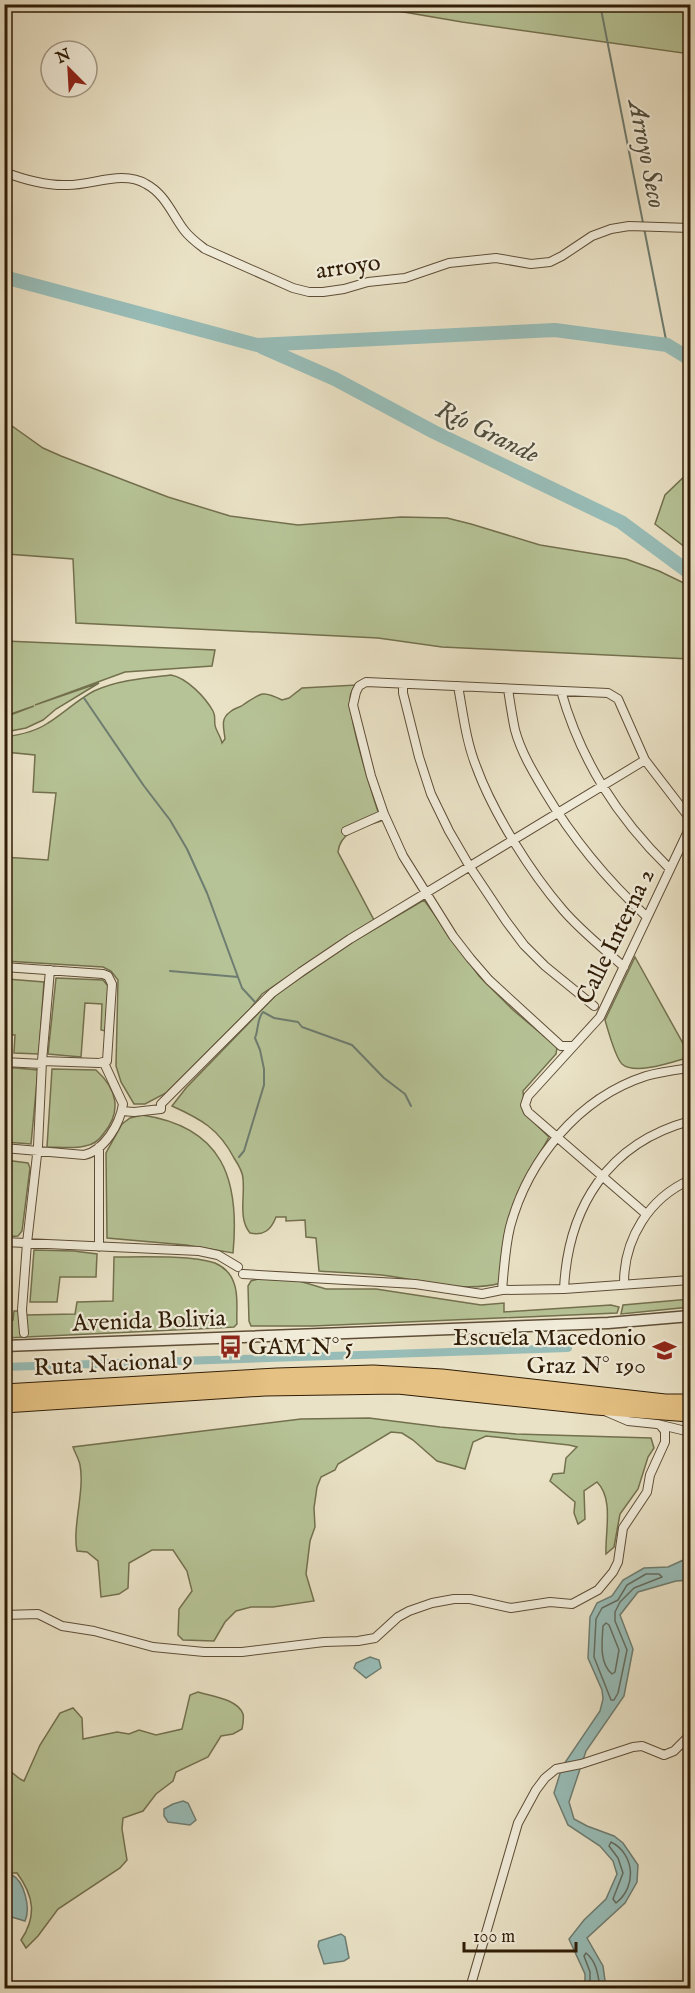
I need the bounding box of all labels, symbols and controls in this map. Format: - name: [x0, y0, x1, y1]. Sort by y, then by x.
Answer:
- north arrow: [39, 39, 99, 99]
- text: N: [52, 45, 74, 69]
- water label: Arroyo Seco: [619, 95, 673, 211]
- street label: arroyo: [314, 248, 383, 287]
- water label: Río Grande: [430, 393, 545, 472]
- street label: Calle Interna 2: [570, 864, 663, 1010]
- street label: Avenida Bolivia: [71, 1303, 227, 1340]
- place label: Escuela Macedonio Graz N° 190: [453, 1323, 646, 1382]
- place label: GAM N° 5: [248, 1332, 354, 1363]
- bus stop icon: GAM N° 5: [217, 1333, 243, 1359]
- school or university icon: Escuela Macedonio Graz N° 190: [651, 1338, 677, 1364]
- street label: Ruta Nacional 9: [32, 1345, 194, 1384]
- scale bar: [464, 1915, 576, 1953]
- text: 100 m: [473, 1926, 515, 1949]

